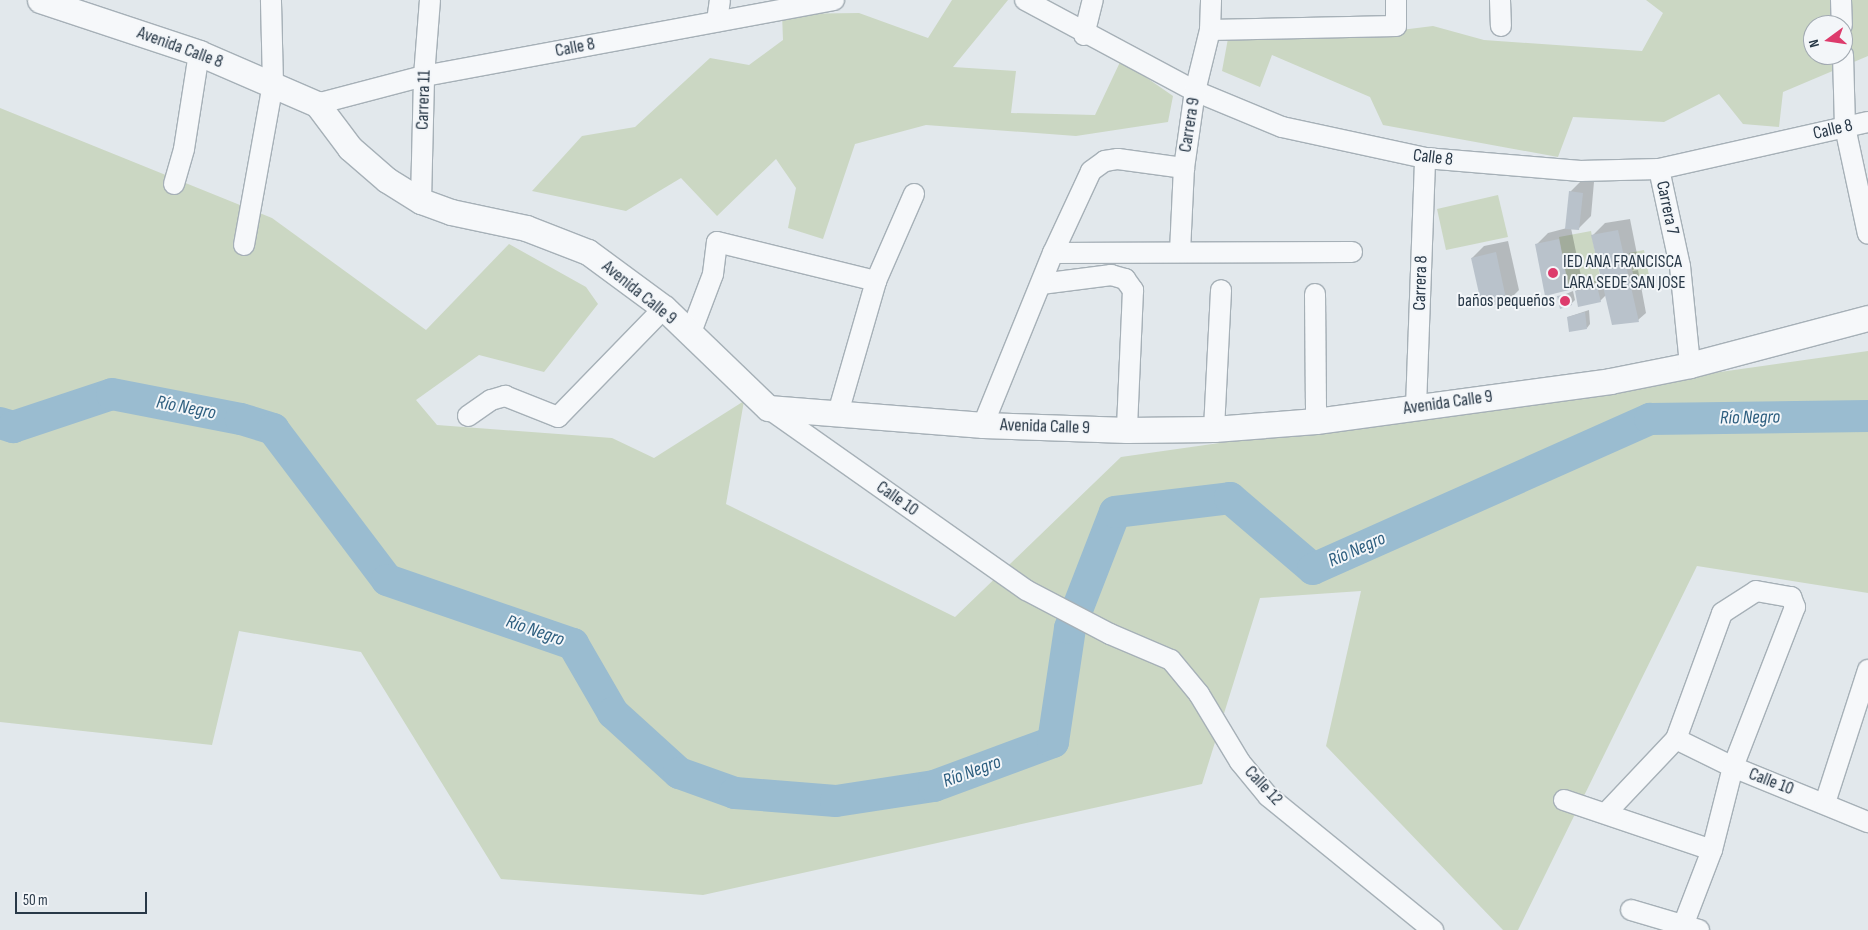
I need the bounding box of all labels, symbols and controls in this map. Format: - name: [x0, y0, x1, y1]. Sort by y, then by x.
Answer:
- north arrow: [1803, 15, 1853, 65]
- street label: Avenida Calle 8: [134, 22, 226, 74]
- street label: Calle 8: [553, 34, 597, 62]
- text: N: [1805, 38, 1823, 49]
- street label: Carrera 11: [412, 70, 436, 130]
- street label: Carrera 9: [1175, 96, 1205, 154]
- street label: Calle 8: [1811, 115, 1855, 145]
- street label: Calle 8: [1412, 145, 1454, 171]
- street label: Carrera 7: [1651, 179, 1683, 237]
- place label: IED ANA FRANCISCA LARA SEDE SAN JOSE: [1563, 252, 1686, 294]
- street label: Carrera 8: [1409, 255, 1433, 311]
- street label: Avenida Calle 9: [597, 256, 681, 330]
- marker: IED ANA FRANCISCA LARA SEDE SAN JOSE: [1547, 267, 1559, 279]
- place label: baños pequeños: [1458, 290, 1555, 312]
- marker: baños pequeños: [1559, 295, 1571, 307]
- street label: Avenida Calle 9: [1402, 386, 1494, 420]
- water label: Río Negro: [154, 391, 218, 425]
- water label: Río Negro: [1720, 406, 1780, 430]
- street label: Avenida Calle 9: [1000, 415, 1090, 439]
- street label: Calle 10: [872, 477, 922, 521]
- water label: Río Negro: [1325, 527, 1389, 573]
- water label: Río Negro: [503, 610, 567, 652]
- water label: Río Negro: [940, 751, 1004, 793]
- street label: Calle 12: [1239, 762, 1287, 810]
- street label: Calle 10: [1745, 764, 1797, 800]
- scale bar: [18, 882, 150, 914]
- text: 50 m: [23, 891, 48, 910]

